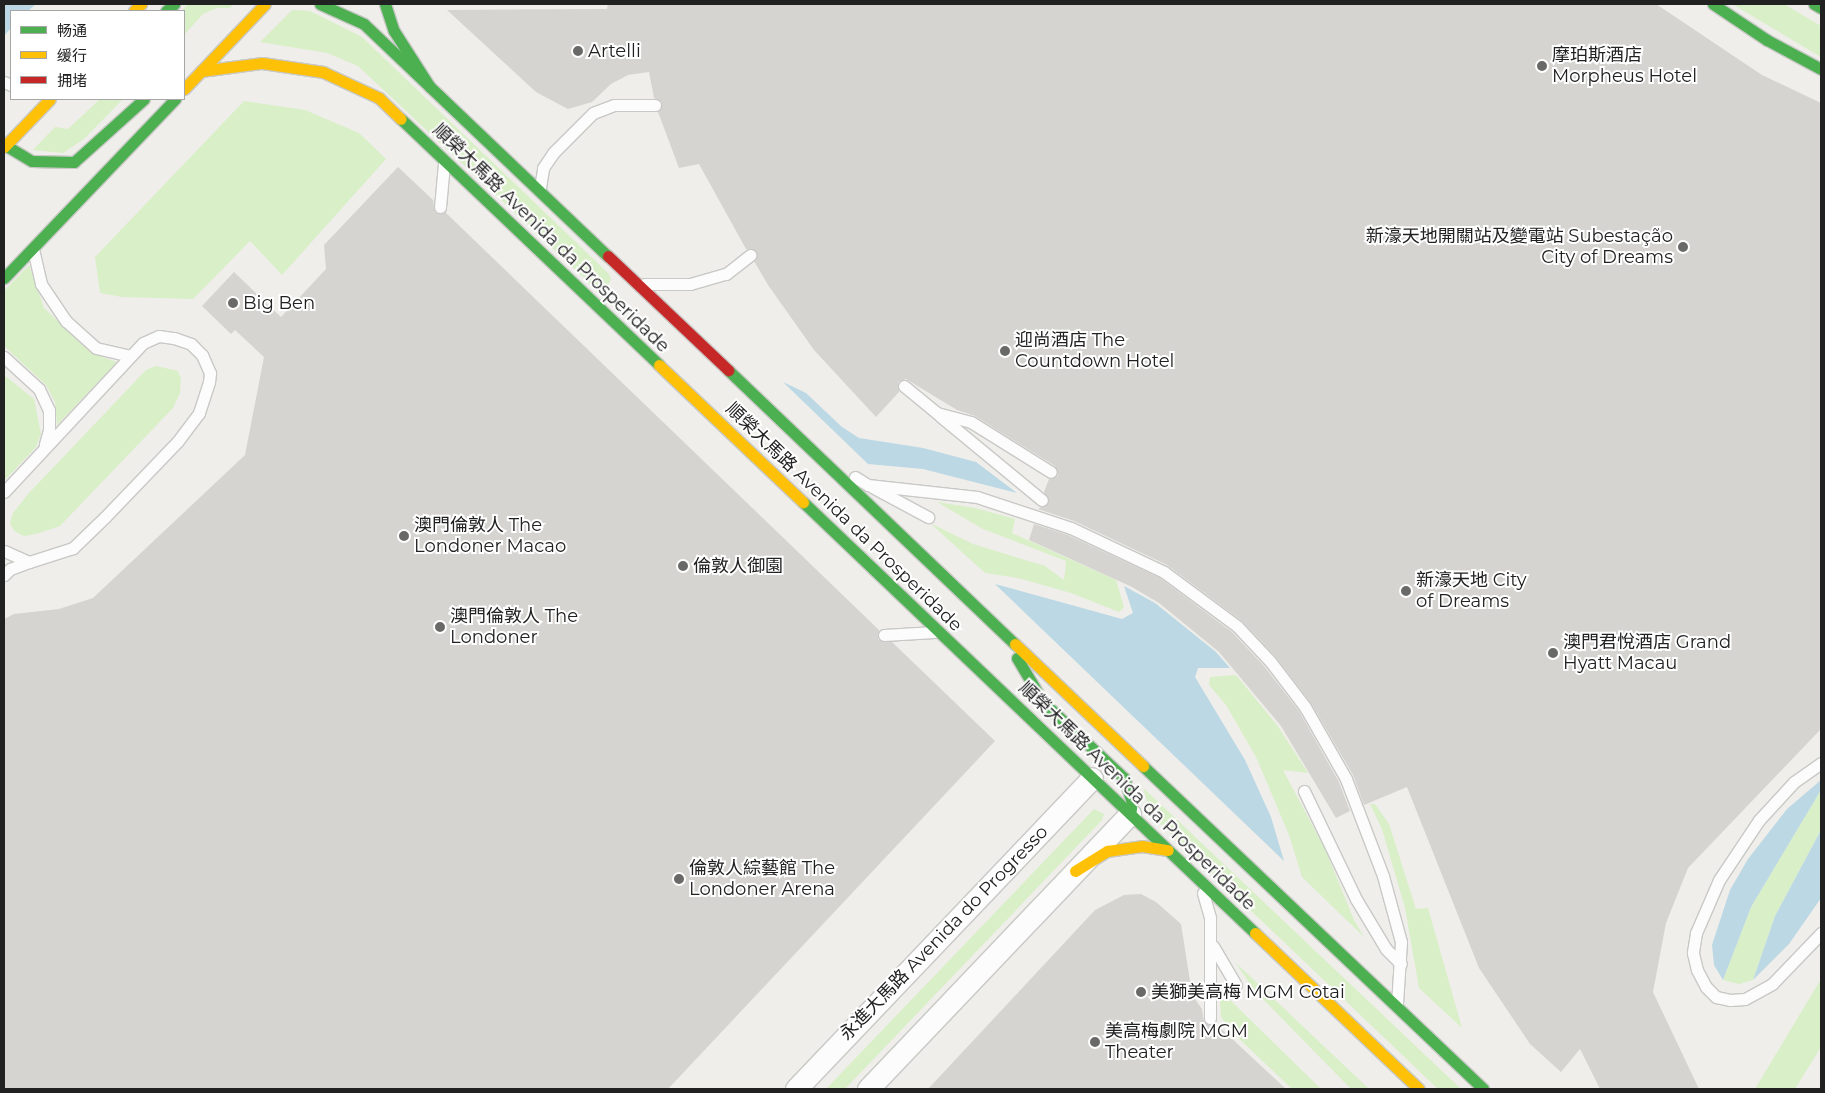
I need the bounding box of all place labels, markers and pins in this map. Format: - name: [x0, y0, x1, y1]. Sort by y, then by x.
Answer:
- place label: Artelli: [588, 40, 641, 62]
- marker: Artelli: [572, 45, 584, 57]
- place label: 摩珀斯酒店 Morpheus Hotel: [1552, 45, 1697, 88]
- marker: 摩珀斯酒店 Morpheus Hotel: [1536, 60, 1548, 72]
- place label: 新濠天地開關站及變電站 Subestação City of Dreams: [1366, 226, 1673, 268]
- marker: 新濠天地開關站及變電站 Subestação City of Dreams: [1677, 241, 1689, 253]
- place label: Big Ben: [243, 292, 315, 314]
- marker: Big Ben: [227, 297, 239, 309]
- place label: 迎尚酒店 The Countdown Hotel: [1015, 330, 1174, 372]
- marker: 迎尚酒店 The Countdown Hotel: [999, 345, 1011, 357]
- place label: 澳門倫敦人 The Londoner Macao: [414, 515, 566, 558]
- marker: 澳門倫敦人 The Londoner Macao: [398, 530, 410, 542]
- place label: 倫敦人御園: [693, 555, 783, 577]
- marker: 倫敦人御園: [677, 560, 689, 572]
- place label: 新濠天地 City of Dreams: [1416, 570, 1527, 612]
- marker: 新濠天地 City of Dreams: [1400, 585, 1412, 597]
- place label: 澳門倫敦人 The Londoner: [450, 606, 578, 649]
- marker: 澳門倫敦人 The Londoner: [434, 621, 446, 633]
- place label: 澳門君悅酒店 Grand Hyatt Macau: [1563, 632, 1731, 674]
- marker: 澳門君悅酒店 Grand Hyatt Macau: [1547, 647, 1559, 659]
- place label: 倫敦人綜藝館 The Londoner Arena: [689, 858, 835, 901]
- marker: 倫敦人綜藝館 The Londoner Arena: [673, 873, 685, 885]
- place label: 美獅美高梅 MGM Cotai: [1151, 981, 1345, 1003]
- marker: 美獅美高梅 MGM Cotai: [1135, 986, 1147, 998]
- place label: 美高梅劇院 MGM Theater: [1105, 1021, 1248, 1064]
- marker: 美高梅劇院 MGM Theater: [1089, 1036, 1101, 1048]

